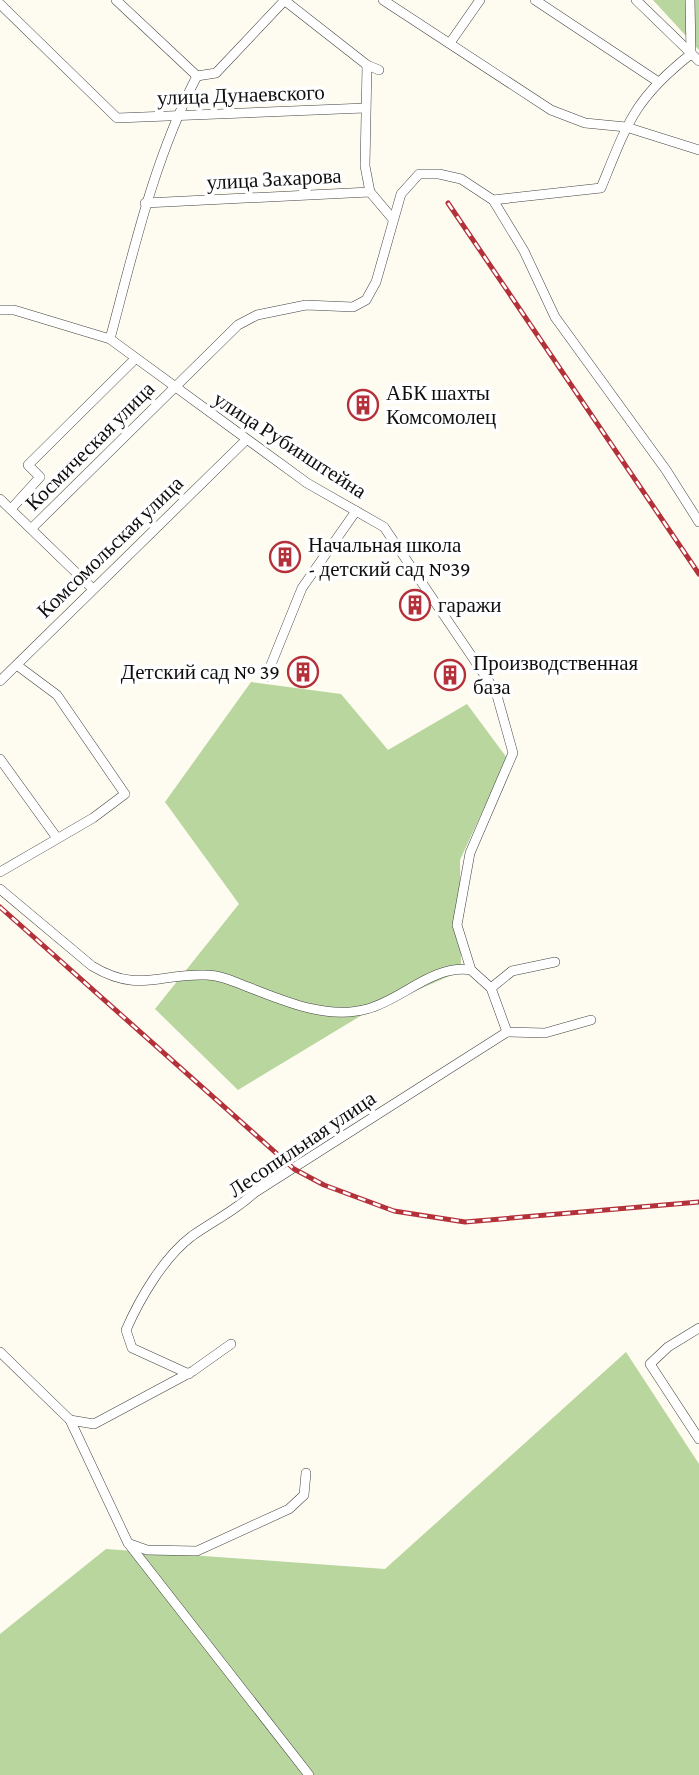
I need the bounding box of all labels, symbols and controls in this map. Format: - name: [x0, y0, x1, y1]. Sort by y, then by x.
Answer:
- street label: улица Дунаевского: [157, 80, 325, 110]
- street label: улица Захарова: [206, 163, 343, 195]
- street label: Космическая улица: [21, 376, 160, 515]
- place label: АБК шахты Комсомолец: [386, 381, 496, 429]
- street label: улица Рубинштейна: [209, 387, 371, 504]
- building icon: АБК шахты Комсомолец: [346, 388, 380, 422]
- street label: Комсомольская улица: [32, 471, 188, 623]
- place label: Начальная школа - детский сад №39: [308, 533, 471, 581]
- building icon: Начальная школа - детский сад №39: [268, 540, 302, 574]
- building icon: гаражи: [398, 588, 432, 622]
- place label: гаражи: [438, 593, 502, 617]
- place label: Производственная база: [473, 651, 638, 699]
- building icon: Детский сад № 39: [286, 655, 320, 689]
- building icon: Производственная база: [433, 658, 467, 692]
- place label: Детский сад № 39: [121, 660, 280, 684]
- street label: Лесопильная улица: [224, 1085, 381, 1202]

